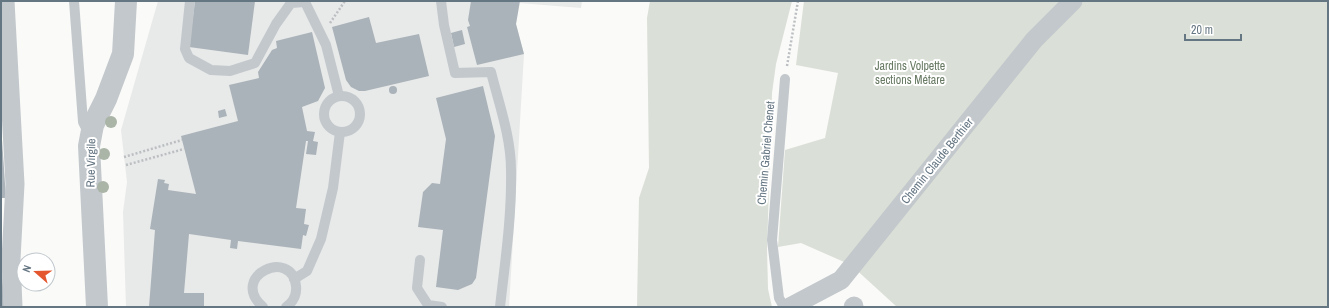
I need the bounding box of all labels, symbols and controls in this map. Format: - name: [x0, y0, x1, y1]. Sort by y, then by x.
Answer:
- scale bar: [1185, 16, 1241, 42]
- text: 20 m: [1191, 22, 1213, 38]
- park label: Jardins Volpette sections Métare: [875, 58, 945, 88]
- street label: Chemin Gabriel Chenet: [754, 100, 779, 205]
- street label: Chemin Claude Berthier: [897, 114, 977, 207]
- street label: Rue Virgile: [83, 138, 99, 188]
- north arrow: [16, 252, 56, 292]
- text: N: [19, 263, 34, 274]

